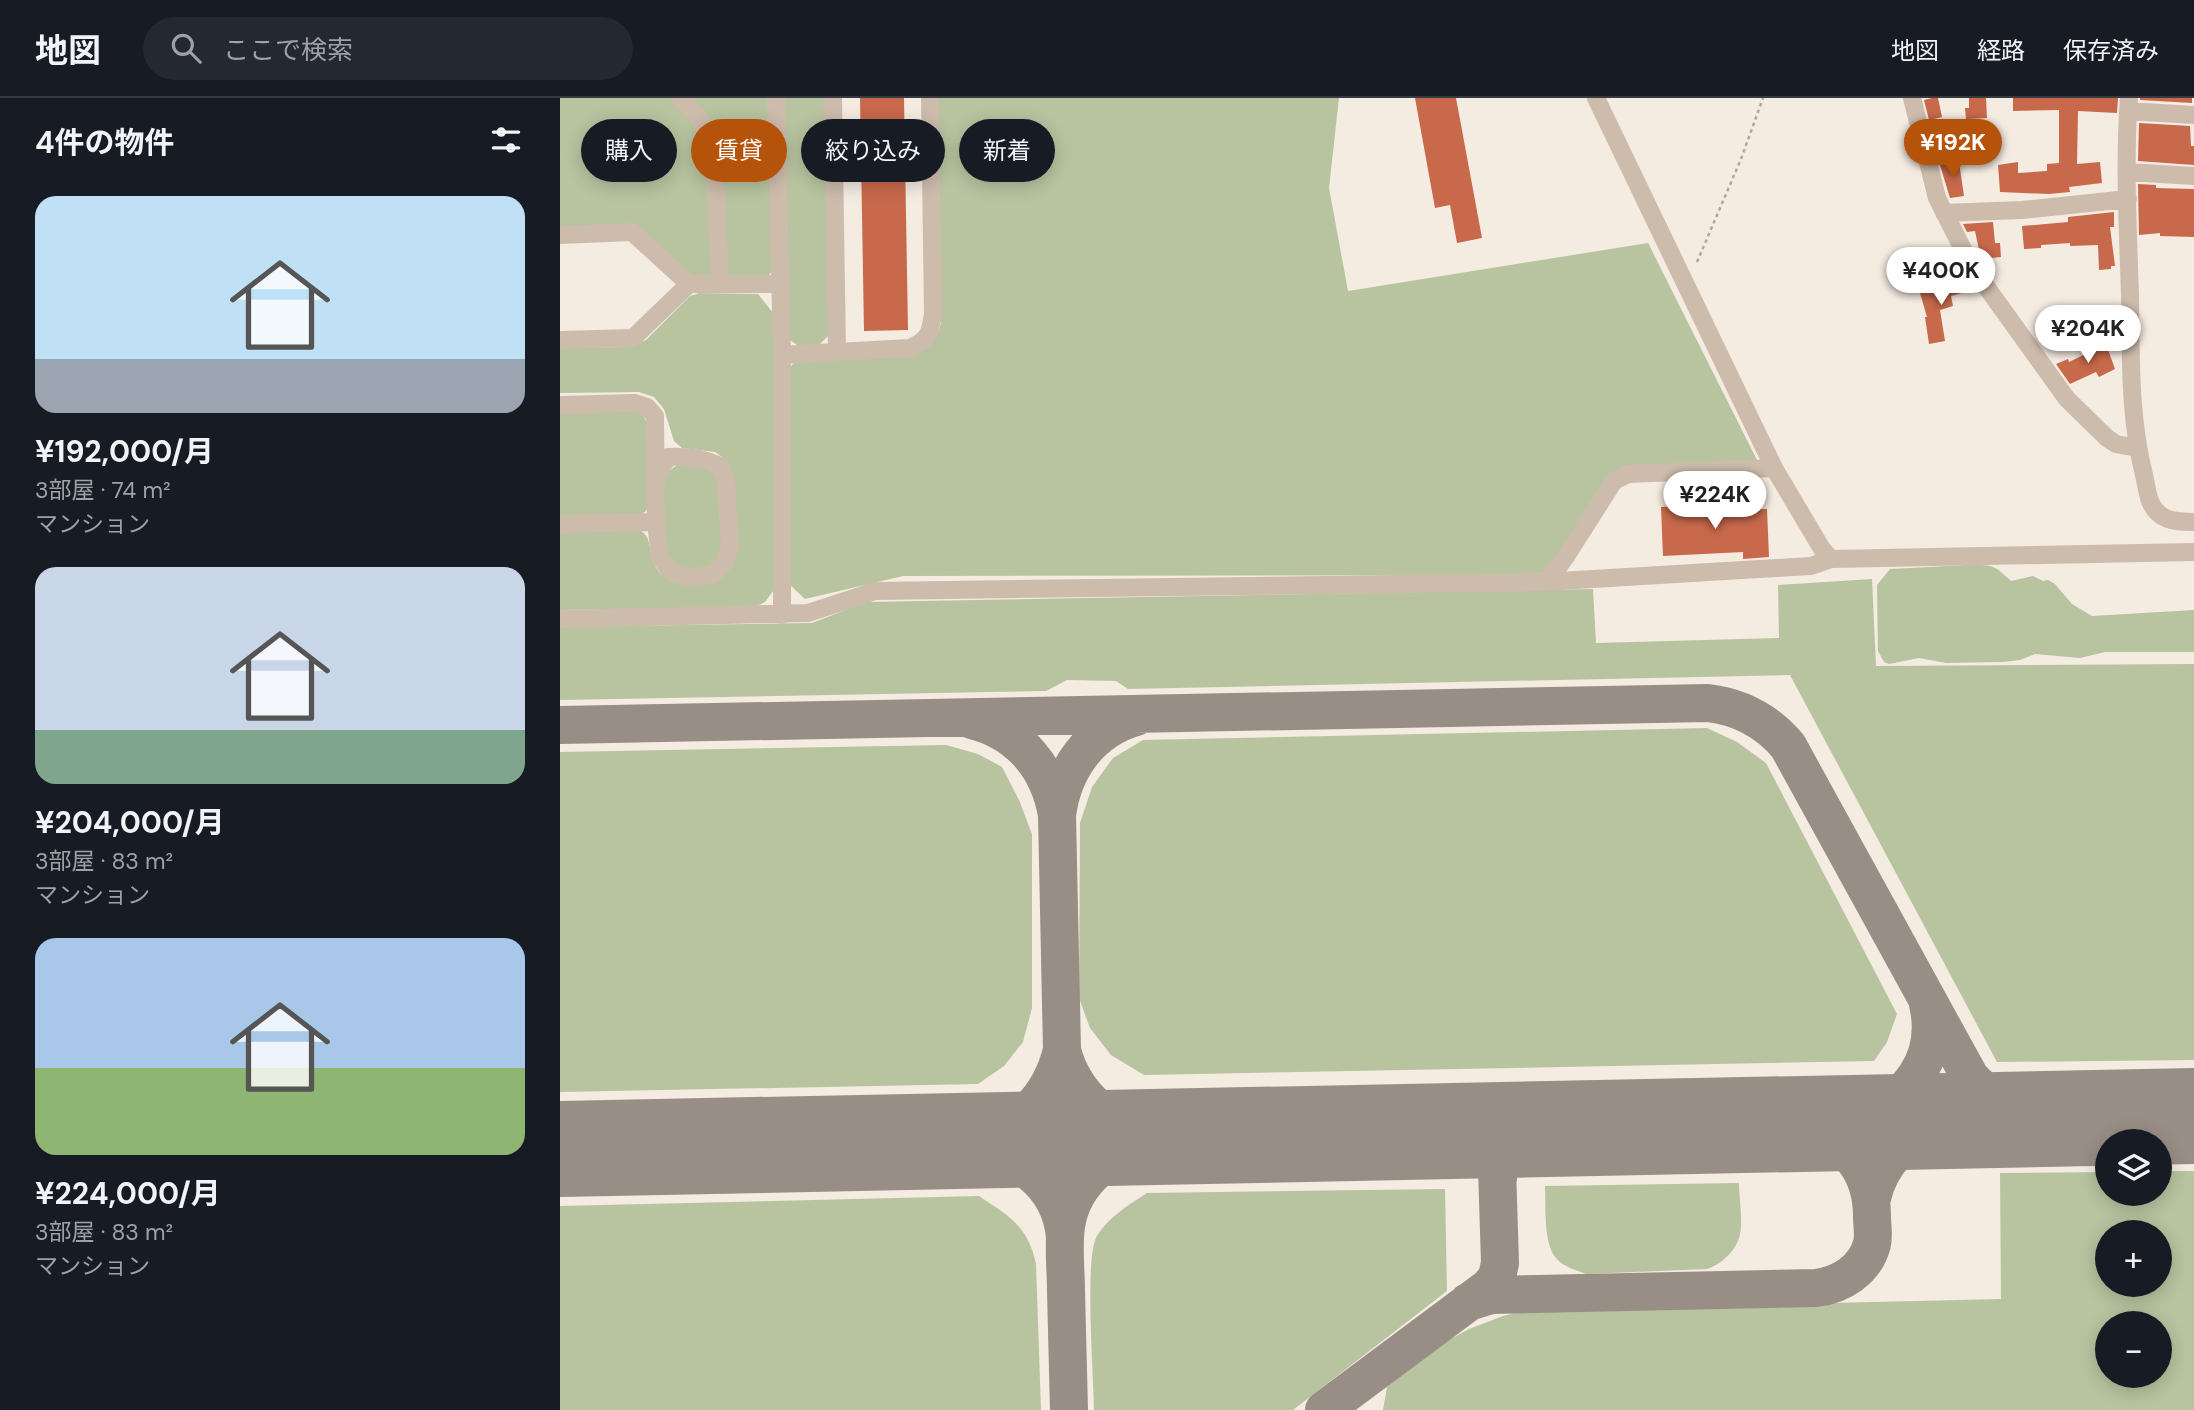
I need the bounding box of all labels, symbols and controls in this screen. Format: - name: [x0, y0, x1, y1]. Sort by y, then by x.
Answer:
- search box: [143, 17, 633, 80]
- text: 地図: [35, 29, 101, 72]
- icon: search: [167, 29, 205, 67]
- text: ここで検索: [223, 33, 353, 67]
- text: 地図: [1891, 35, 1939, 66]
- text: 経路: [1977, 35, 2025, 66]
- text: 保存済み: [2063, 35, 2159, 66]
- chip: 購入: [581, 119, 677, 182]
- chip: 賃貸: [691, 119, 787, 182]
- chip: 絞り込み: [801, 119, 945, 182]
- chip: 新着: [959, 119, 1055, 182]
- pin: ¥192K: [1904, 120, 2002, 179]
- icon: filters: [487, 121, 525, 159]
- text: 4件の物件: [35, 123, 175, 162]
- text: ¥192K: [1920, 127, 1986, 157]
- icon: home: [217, 242, 343, 368]
- pin: ¥400K: [1892, 248, 1990, 307]
- text: ¥400K: [1902, 255, 1980, 285]
- pin: ¥204K: [2039, 306, 2137, 365]
- text: ¥204K: [2051, 313, 2125, 343]
- text: ¥192,000/月: [35, 432, 214, 471]
- pin: ¥224K: [1666, 472, 1764, 531]
- text: 3部屋 · 74 m²: [35, 475, 170, 505]
- text: ¥224K: [1679, 479, 1751, 509]
- text: マンション: [35, 509, 150, 539]
- icon: home: [217, 613, 343, 739]
- text: ¥204,000/月: [35, 803, 225, 842]
- text: 3部屋 · 83 m²: [35, 846, 173, 876]
- text: マンション: [35, 880, 150, 910]
- icon: home: [217, 984, 343, 1110]
- map controls: [2095, 1129, 2172, 1388]
- button: layers: [2095, 1129, 2172, 1206]
- text: ¥224,000/月: [35, 1174, 221, 1213]
- text: 3部屋 · 83 m²: [35, 1217, 173, 1247]
- button: +: [2095, 1220, 2172, 1297]
- text: マンション: [35, 1251, 150, 1281]
- button: −: [2095, 1311, 2172, 1388]

